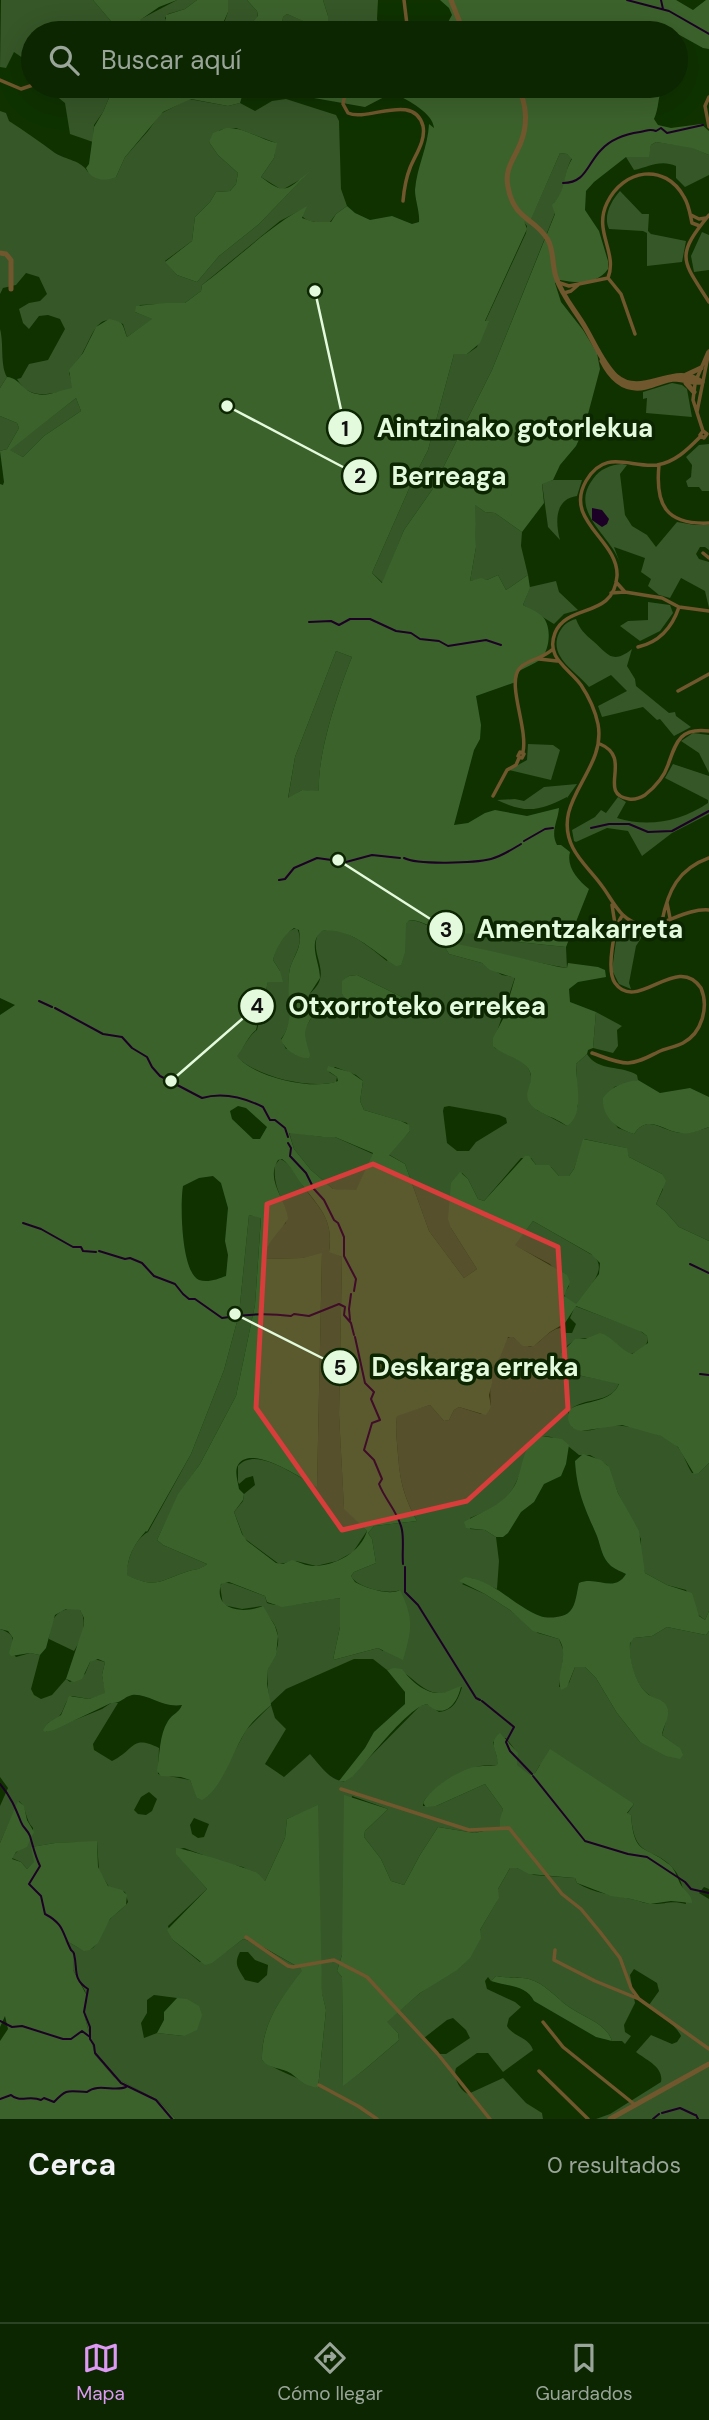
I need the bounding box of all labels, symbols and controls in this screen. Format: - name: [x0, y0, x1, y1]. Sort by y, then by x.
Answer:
- search box: [21, 21, 688, 98]
- icon: search: [45, 41, 83, 79]
- text: Buscar aquí: [101, 43, 241, 77]
- callout: Aintzinako gotorlekua: [328, 405, 667, 452]
- text: Aintzinako gotorlekua: [377, 411, 653, 445]
- text: 1: [341, 415, 349, 443]
- callout: Berreaga: [343, 452, 521, 499]
- text: Berreaga: [392, 459, 506, 493]
- text: 2: [354, 462, 366, 490]
- callout: Amentzakarreta: [428, 906, 698, 953]
- text: Amentzakarreta: [477, 912, 683, 946]
- text: 3: [440, 916, 452, 944]
- callout: Otxorroteko errekea: [240, 982, 560, 1029]
- text: Otxorroteko errekea: [288, 989, 546, 1023]
- text: 4: [250, 992, 264, 1020]
- callout: Deskarga erreka: [322, 1344, 592, 1391]
- text: Deskarga erreka: [372, 1350, 578, 1384]
- text: 5: [333, 1354, 347, 1382]
- text: Cerca: [28, 2145, 116, 2184]
- text: 0 resultados: [547, 2150, 681, 2180]
- tab: Mapa: [76, 2339, 125, 2406]
- tab: Cómo llegar: [277, 2339, 383, 2406]
- tab: Guardados: [535, 2339, 633, 2406]

